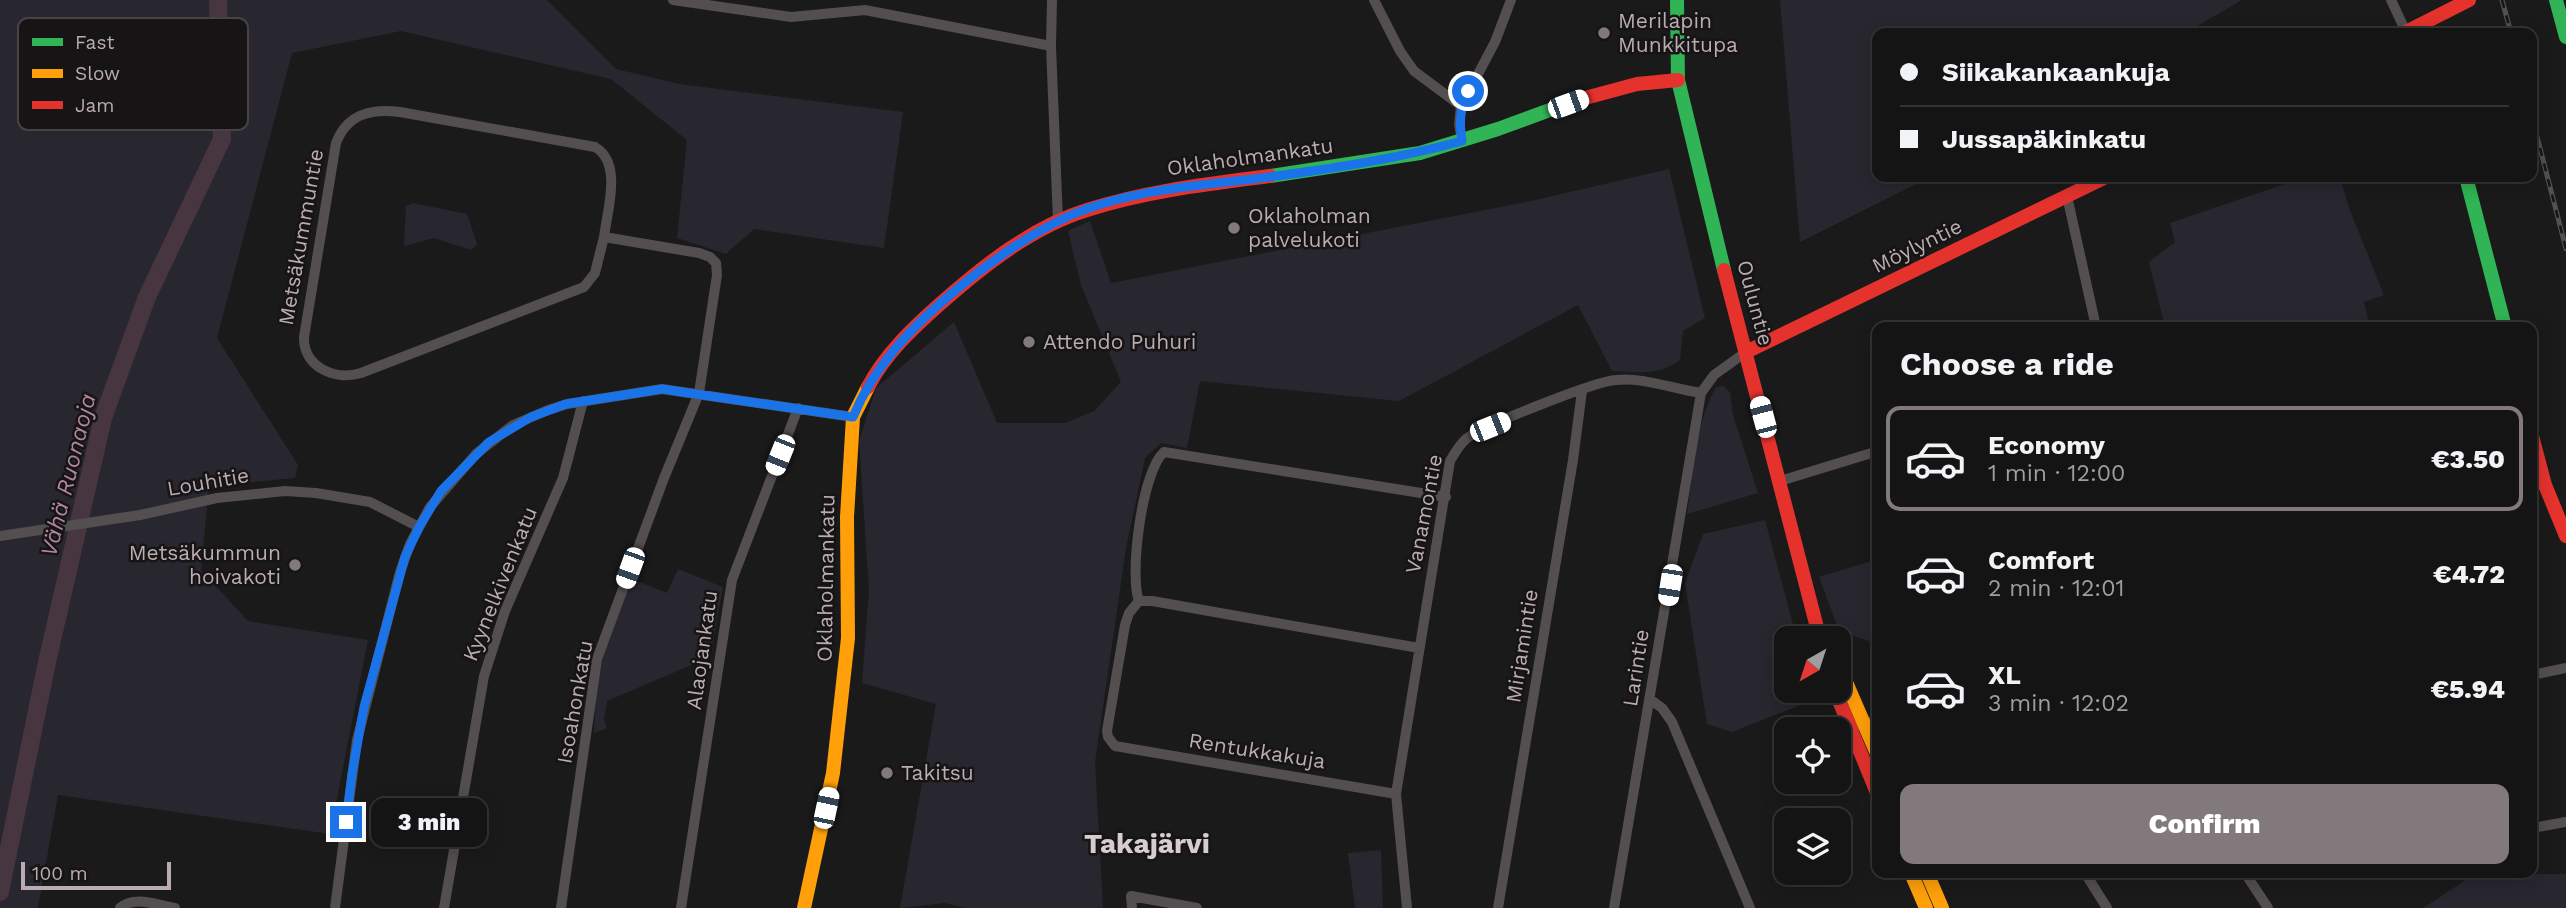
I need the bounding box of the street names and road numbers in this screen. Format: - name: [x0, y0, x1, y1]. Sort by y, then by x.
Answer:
- street label: Oklaholmankatu: [1165, 132, 1335, 181]
- street label: Metsäkummuntie: [273, 147, 328, 327]
- street label: Möylyntie: [1868, 213, 1966, 278]
- street label: Ouluntie: [1732, 257, 1779, 348]
- street label: Vanamontie: [1400, 452, 1447, 576]
- street label: Louhitie: [165, 462, 251, 501]
- street label: Oklaholmankatu: [812, 494, 839, 662]
- street label: Kyynelkivenkatu: [457, 503, 542, 665]
- street label: Mirjamintie: [1500, 587, 1543, 704]
- street label: Alaojankatu: [681, 589, 722, 711]
- street label: Larintie: [1617, 627, 1654, 708]
- street label: Isoahonkatu: [551, 638, 598, 766]
- street label: Rentukkakuja: [1187, 727, 1327, 774]

